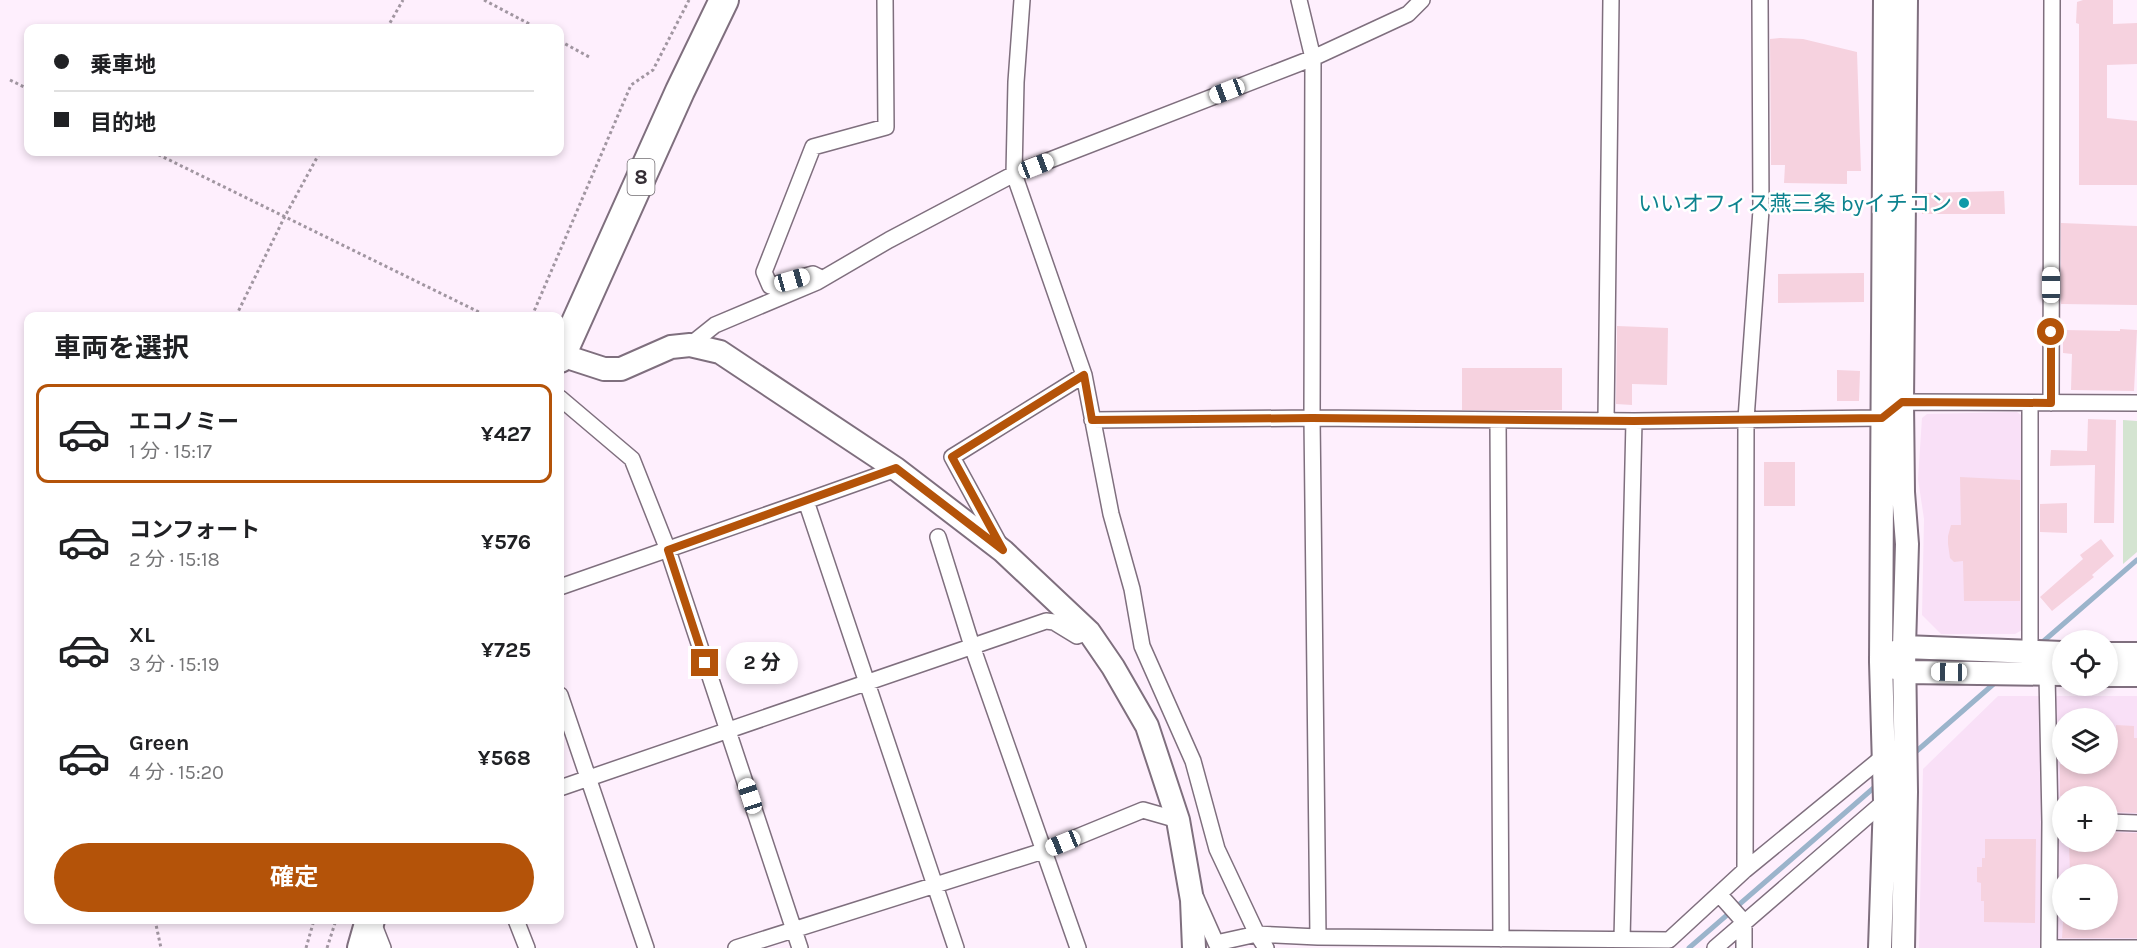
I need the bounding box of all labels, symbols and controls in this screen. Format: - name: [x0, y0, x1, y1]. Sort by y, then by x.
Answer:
- text: 乗車地: [90, 52, 156, 78]
- car: [1207, 76, 1247, 106]
- text: 目的地: [90, 110, 156, 136]
- car: [1016, 151, 1056, 181]
- road number: 8: [628, 159, 654, 195]
- place label: いいオフィス燕三条 byイチコン: [1638, 191, 1952, 217]
- marker: いいオフィス燕三条 byイチコン: [1957, 196, 1971, 210]
- car: [772, 266, 812, 294]
- car: [2042, 267, 2060, 303]
- route start: [2037, 318, 2064, 345]
- text: 車両を選択: [54, 332, 189, 364]
- icon: car: [57, 407, 111, 461]
- text: エコノミー: [129, 409, 239, 435]
- text: ¥427: [481, 421, 531, 447]
- text: 1 分 · 15:17: [129, 440, 212, 463]
- icon: car: [57, 515, 111, 569]
- text: コンフォート: [129, 517, 260, 543]
- text: ¥576: [481, 529, 531, 555]
- text: 2 分 · 15:18: [129, 548, 220, 571]
- text: XL: [129, 622, 155, 648]
- icon: car: [57, 623, 111, 677]
- map controls: [2052, 630, 2118, 930]
- button: locate: [2052, 630, 2118, 696]
- text: ¥725: [481, 637, 531, 663]
- callout: 2 分: [726, 642, 798, 684]
- route end: [691, 649, 718, 676]
- text: 2 分: [743, 651, 781, 674]
- text: 3 分 · 15:19: [129, 653, 219, 676]
- car: [1931, 663, 1967, 681]
- button: layers: [2052, 708, 2118, 774]
- text: Green: [129, 730, 190, 756]
- icon: car: [57, 731, 111, 785]
- text: ¥568: [478, 745, 531, 771]
- text: 4 分 · 15:20: [129, 761, 224, 784]
- car: [736, 776, 764, 816]
- button: +: [2052, 786, 2118, 852]
- car: [1043, 828, 1083, 858]
- button: 確定: [54, 843, 534, 912]
- button: −: [2052, 864, 2118, 930]

